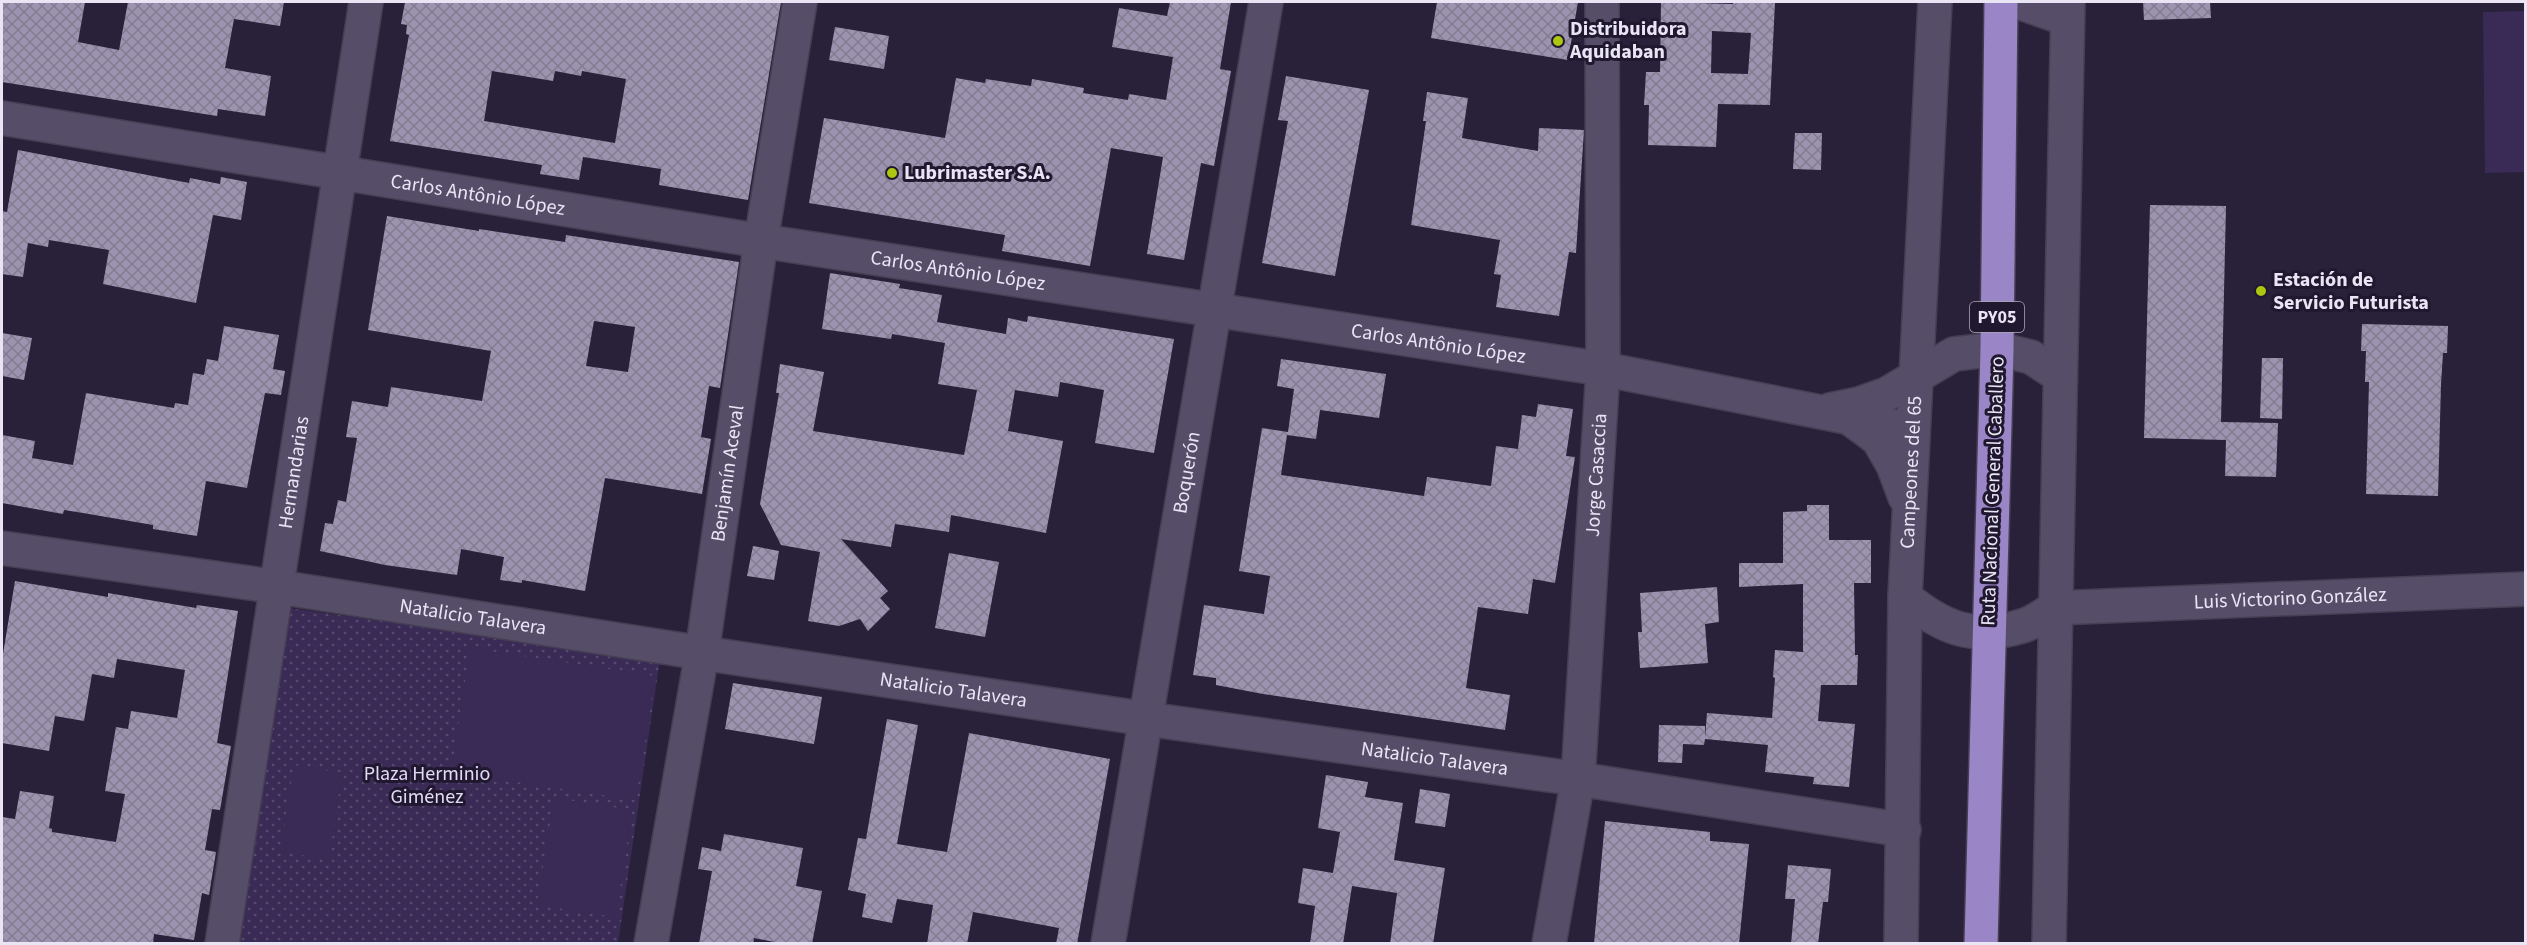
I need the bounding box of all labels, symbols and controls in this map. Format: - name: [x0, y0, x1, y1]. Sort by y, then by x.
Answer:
- place label: Distribuidora Aquidaban: [1569, 15, 1687, 66]
- marker: Distribuidora Aquidaban: [1551, 34, 1565, 48]
- place label: Lubrimaster S.A.: [904, 159, 1051, 187]
- marker: Lubrimaster S.A.: [885, 166, 899, 180]
- street label: Carlos Antônio López: [388, 167, 567, 223]
- street label: Carlos Antônio López: [868, 244, 1047, 298]
- place label: Estación de Servicio Futurista: [2273, 266, 2429, 317]
- marker: Estación de Servicio Futurista: [2254, 284, 2268, 298]
- road number: PY05: [1970, 302, 2024, 332]
- street label: Carlos Antônio López: [1349, 317, 1528, 371]
- street label: Ruta Nacional General Caballero: [1974, 356, 2012, 626]
- street label: Campeones del 65: [1893, 395, 1929, 549]
- street label: Benjamín Aceval: [704, 403, 751, 544]
- street label: Jorge Casaccia: [1579, 412, 1614, 538]
- street label: Hernandarias: [272, 414, 316, 531]
- street label: Boquerón: [1166, 429, 1208, 516]
- street label: Luis Victorino González: [2193, 581, 2387, 616]
- street label: Natalicio Talavera: [397, 592, 548, 643]
- street label: Natalicio Talavera: [878, 666, 1029, 715]
- street label: Natalicio Talavera: [1359, 735, 1510, 783]
- park label: Plaza Herminio Giménez: [364, 760, 490, 811]

